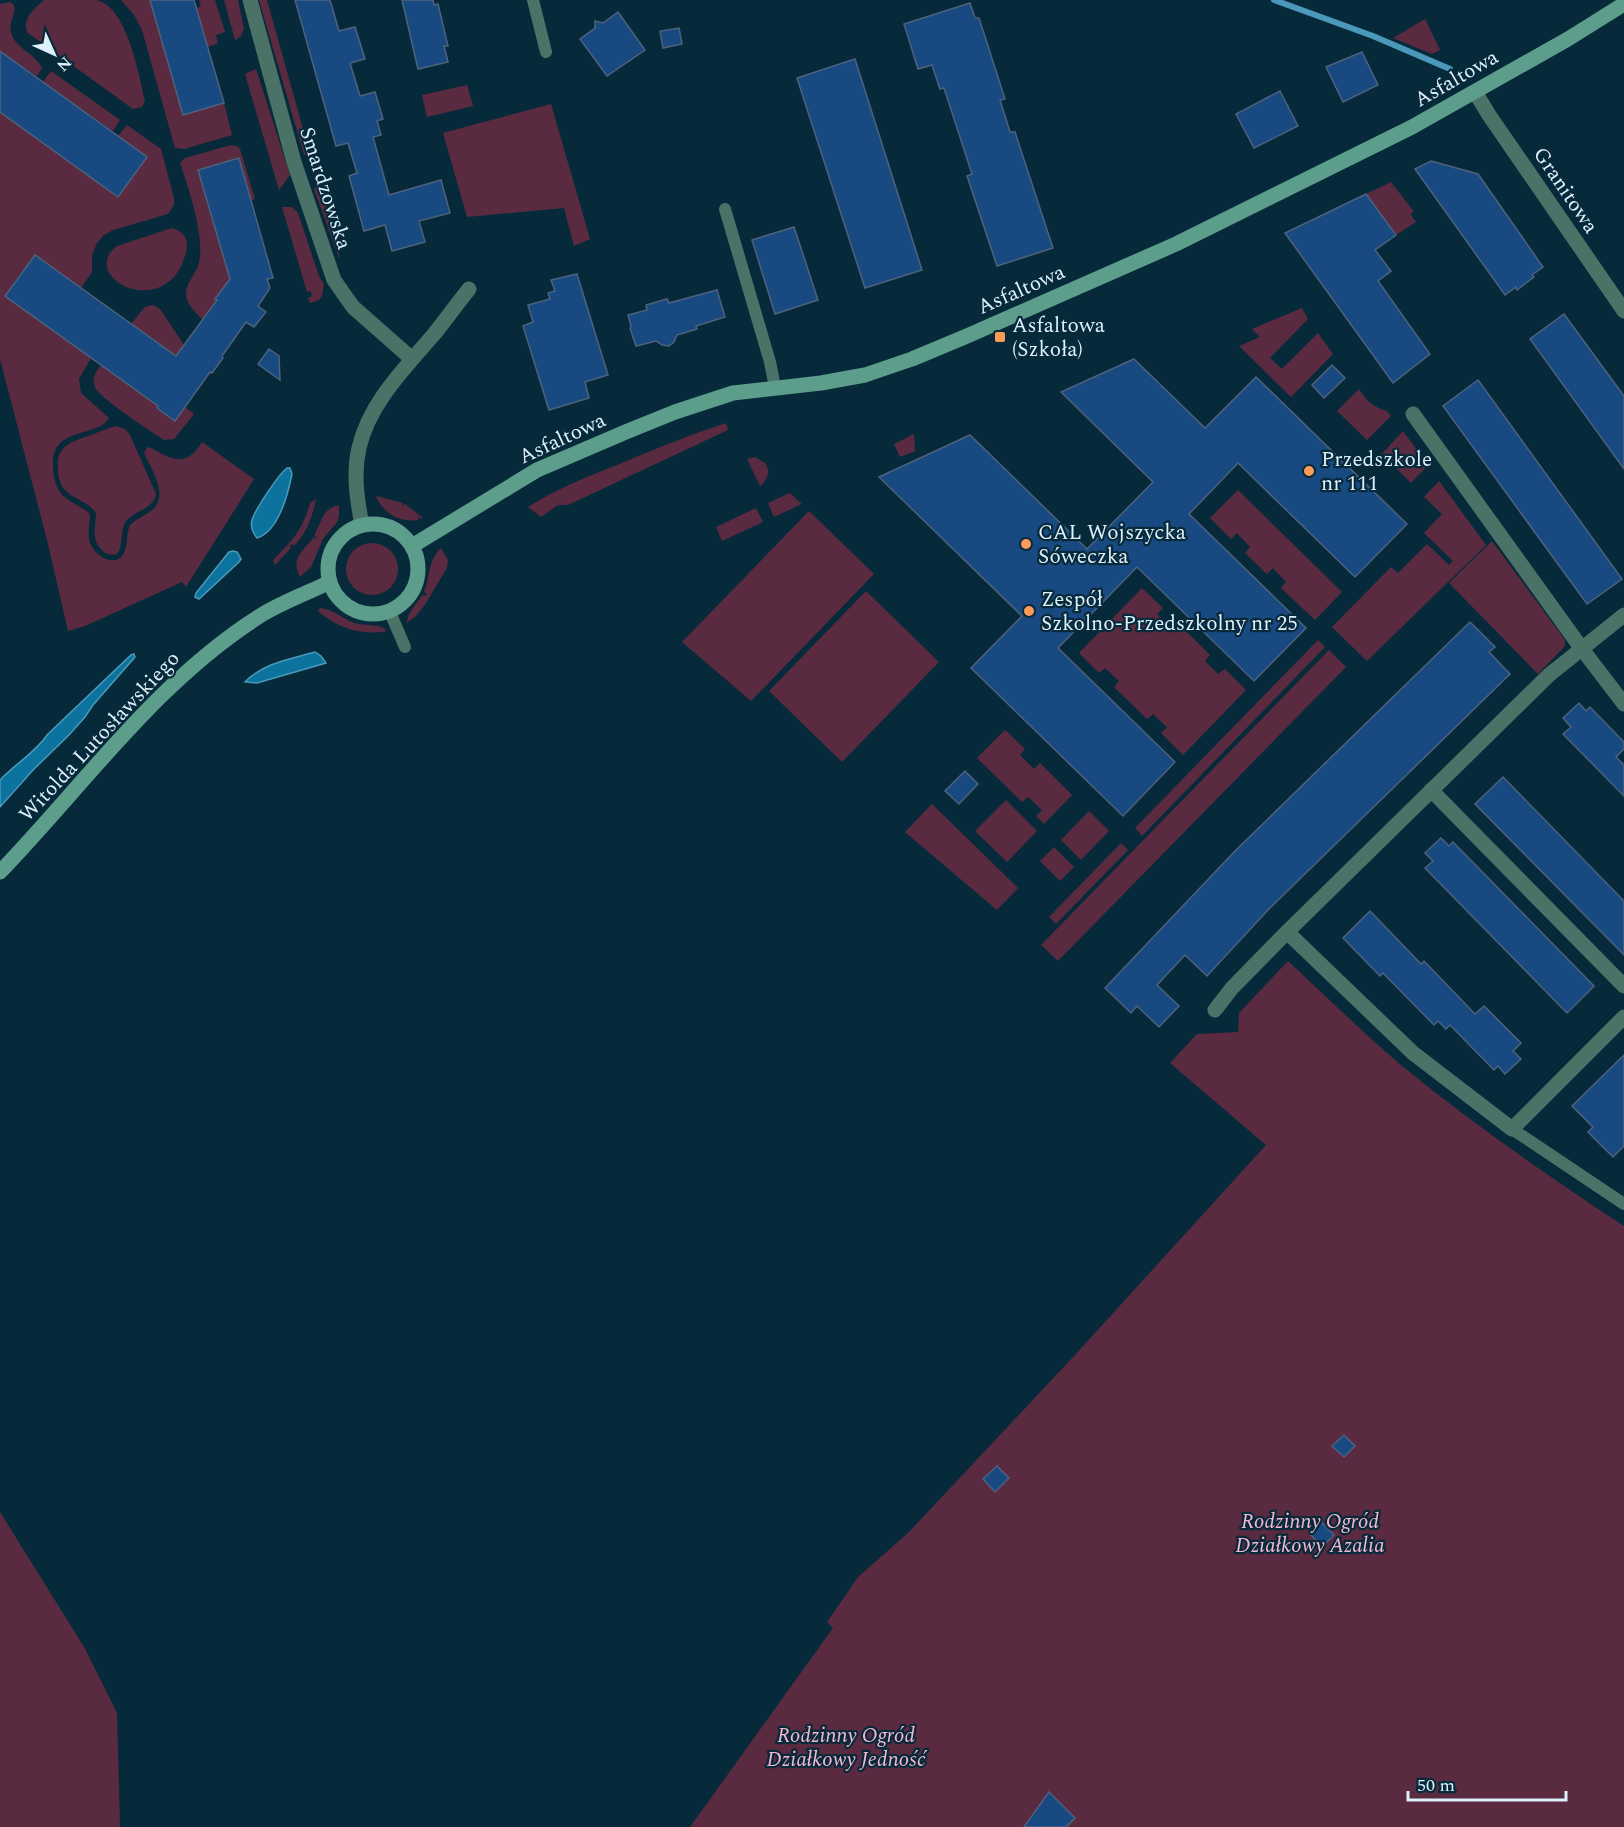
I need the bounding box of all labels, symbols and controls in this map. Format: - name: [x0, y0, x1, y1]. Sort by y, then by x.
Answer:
- north arrow: [24, 24, 84, 84]
- street label: Asfaltowa: [1408, 41, 1505, 116]
- text: N: [51, 51, 77, 77]
- street label: Smardzowska: [290, 123, 360, 254]
- street label: Granitowa: [1524, 141, 1606, 241]
- street label: Asfaltowa: [972, 256, 1071, 323]
- place label: Asfaltowa (Szkoła): [1012, 310, 1106, 366]
- marker: Asfaltowa (Szkoła): [993, 330, 1007, 344]
- street label: Asfaltowa: [514, 404, 612, 473]
- place label: Przedszkole nr 111: [1321, 444, 1432, 500]
- marker: Przedszkole nr 111: [1302, 464, 1316, 478]
- place label: CAL Wojszycka Sóweczka: [1038, 517, 1187, 573]
- marker: CAL Wojszycka Sóweczka: [1019, 537, 1033, 551]
- place label: Zespół Szkolno-Przedszkolny nr 25: [1041, 584, 1298, 640]
- marker: Zespół Szkolno-Przedszkolny nr 25: [1022, 604, 1036, 618]
- street label: Witolda Lutosławskiego: [12, 644, 188, 830]
- park label: Rodzinny Ogród Działkowy Azalia: [1235, 1506, 1385, 1562]
- park label: Rodzinny Ogród Działkowy Jedność: [766, 1720, 928, 1776]
- scale bar: [1408, 1764, 1566, 1802]
- text: 50 m: [1417, 1772, 1455, 1799]

